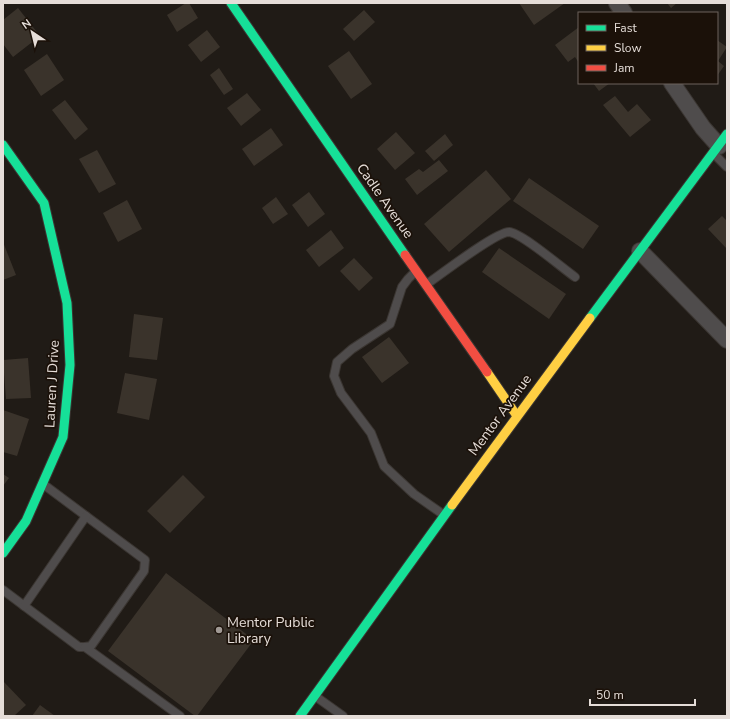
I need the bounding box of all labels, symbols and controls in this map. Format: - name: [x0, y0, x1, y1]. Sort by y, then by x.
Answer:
- north arrow: [12, 12, 52, 52]
- legend: [578, 12, 718, 84]
- text: N: [19, 16, 34, 33]
- text: Fast: [614, 20, 637, 36]
- text: Slow: [614, 40, 642, 56]
- text: Jam: [613, 60, 635, 76]
- street label: Cadle Avenue: [352, 160, 418, 242]
- street label: Lauren J Drive: [40, 339, 64, 429]
- street label: Mentor Avenue: [464, 370, 536, 460]
- place label: Mentor Public Library: [227, 613, 315, 648]
- marker: Mentor Public Library: [214, 625, 224, 635]
- scale bar: [590, 681, 695, 707]
- text: 50 m: [596, 687, 624, 703]

